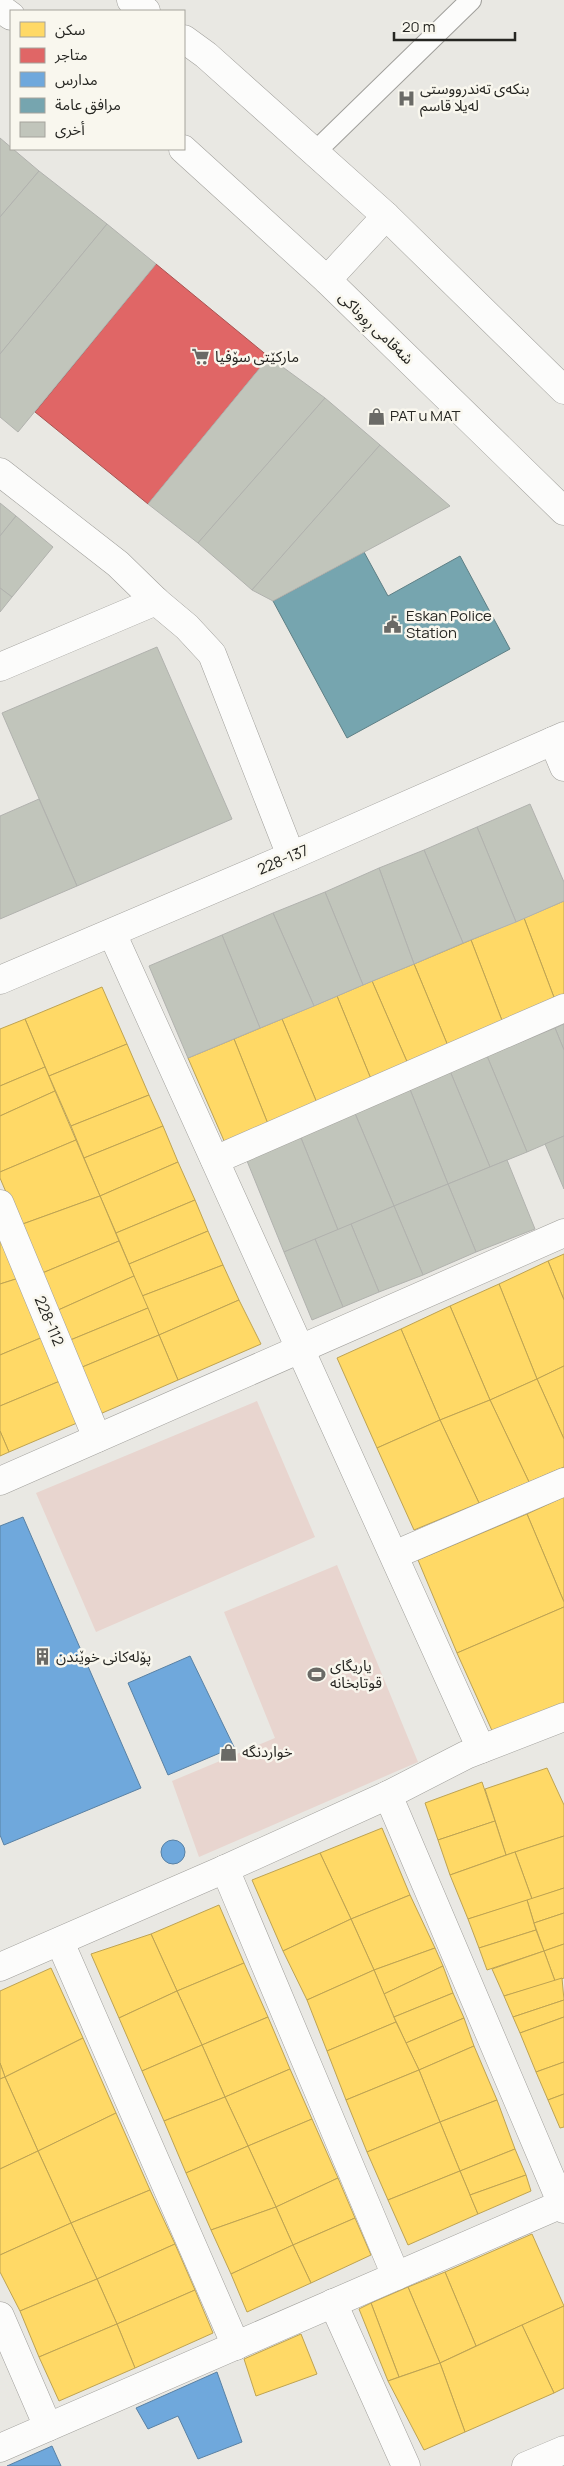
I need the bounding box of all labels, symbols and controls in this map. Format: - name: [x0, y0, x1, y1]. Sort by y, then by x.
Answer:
- legend: [10, 10, 185, 150]
- scale bar: [394, 10, 515, 42]
- text: 20 m: [402, 16, 435, 37]
- text: سكن: [55, 19, 86, 40]
- text: متاجر: [54, 44, 88, 65]
- text: مدارس: [55, 69, 98, 90]
- place label: بنکەی تەندرووستی لەیلا قاسم: [420, 78, 530, 117]
- hospital icon: بنکەی تەندرووستی لەیلا قاسم: [396, 88, 416, 108]
- text: مرافق عامة: [55, 94, 121, 115]
- text: أخرى: [55, 119, 85, 140]
- street label: شەقامی ڕووناکی: [333, 287, 419, 370]
- place label: مارکێتی سۆفیا: [215, 346, 299, 367]
- supermarket icon: مارکێتی سۆفیا: [191, 347, 211, 367]
- place label: PAT u MAT: [390, 405, 461, 426]
- shop icon: PAT u MAT: [366, 406, 386, 426]
- place label: Eskan Police Station: [406, 605, 492, 643]
- public building icon: Eskan Police Station: [382, 615, 402, 635]
- street label: 228-137: [254, 839, 312, 880]
- street label: 228-112: [30, 1293, 69, 1349]
- place label: پۆلەکانی خوێندن: [56, 1646, 151, 1667]
- building icon: پۆلەکانی خوێندن: [32, 1647, 52, 1667]
- place label: یاریگای قوتابخانە: [330, 1655, 382, 1693]
- sports icon: یاریگای قوتابخانە: [306, 1665, 326, 1685]
- place label: خواردنگە: [242, 1741, 293, 1762]
- shop icon: خواردنگە: [218, 1742, 238, 1762]

